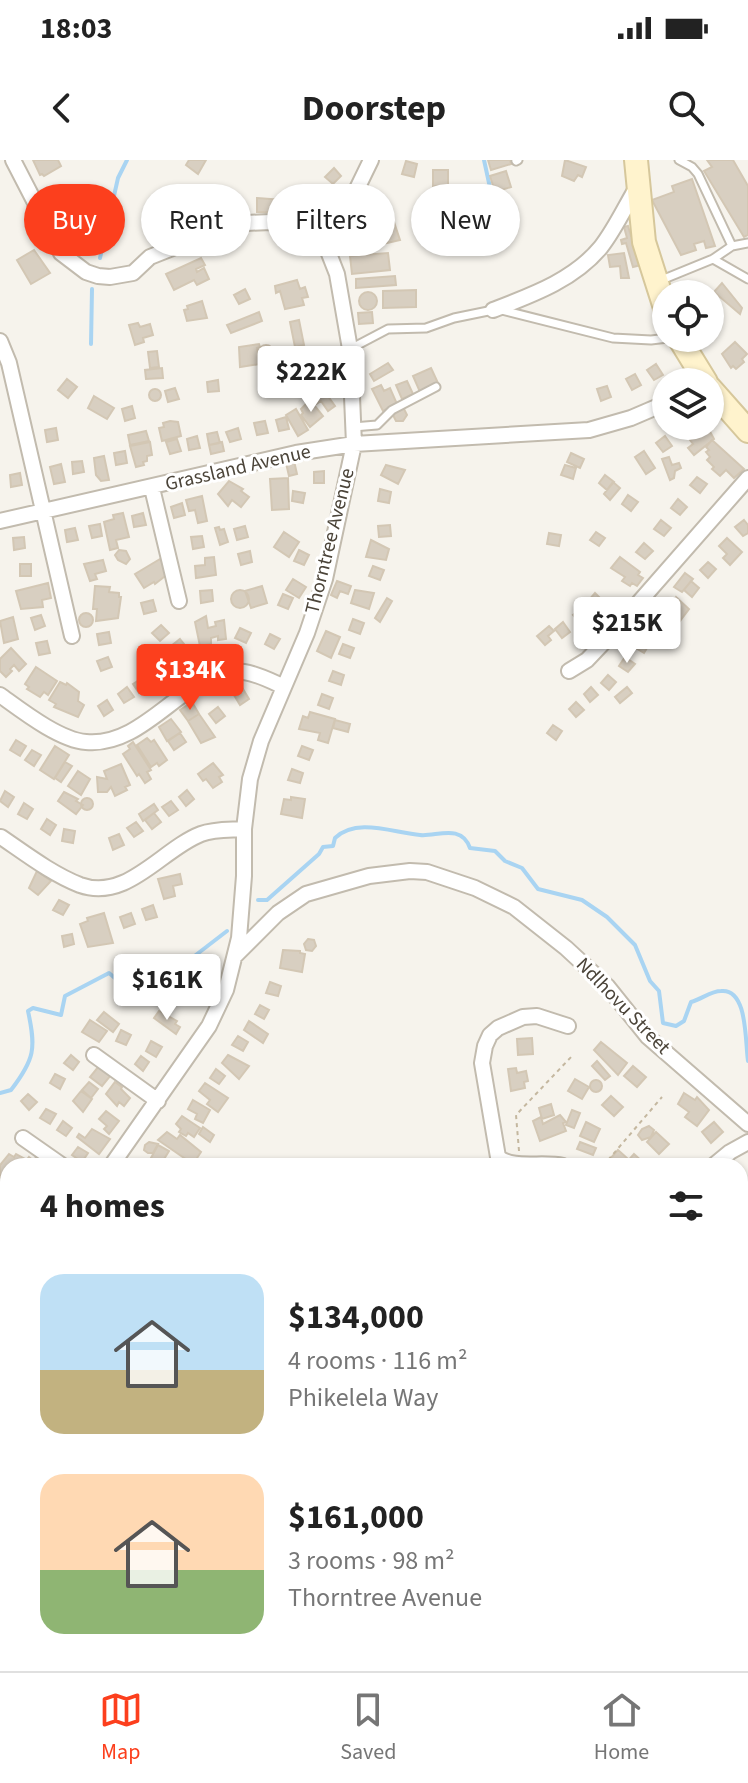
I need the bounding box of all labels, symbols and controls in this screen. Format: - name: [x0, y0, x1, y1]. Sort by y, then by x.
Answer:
- text: 18:03: [40, 7, 112, 50]
- text: Doorstep: [302, 83, 446, 134]
- icon: back: [40, 86, 84, 130]
- icon: search: [664, 86, 708, 130]
- chip: Buy: [24, 184, 125, 256]
- chip: Rent: [141, 184, 251, 256]
- chip: Filters: [267, 184, 395, 256]
- chip: New: [411, 184, 520, 256]
- map controls: [652, 280, 724, 440]
- button: locate: [652, 280, 724, 352]
- pin: $222K: [255, 346, 367, 414]
- text: $222K: [276, 353, 346, 390]
- button: layers: [652, 368, 724, 440]
- street label: Grassland Avenue: [162, 438, 314, 498]
- street label: Thorntree Avenue: [298, 465, 362, 617]
- pin: $215K: [571, 597, 683, 665]
- text: $215K: [592, 604, 662, 641]
- pin: $134K: [134, 644, 246, 712]
- text: $134K: [155, 651, 225, 688]
- street label: Ndlhovu Street: [569, 951, 677, 1061]
- pin: $161K: [111, 954, 223, 1022]
- text: $161K: [132, 961, 202, 998]
- text: 4 homes: [40, 1182, 165, 1231]
- icon: filters: [664, 1184, 708, 1228]
- text: $134,000: [288, 1293, 424, 1342]
- icon: home: [104, 1306, 200, 1402]
- text: 4 rooms · 116 m²: [288, 1342, 467, 1379]
- text: Phikelela Way: [288, 1379, 438, 1416]
- text: $161,000: [288, 1493, 424, 1542]
- icon: home: [104, 1506, 200, 1602]
- text: 3 rooms · 98 m²: [288, 1542, 455, 1579]
- text: Thorntree Avenue: [288, 1579, 482, 1616]
- tab: Map: [99, 1688, 143, 1768]
- tab: Saved: [340, 1688, 396, 1768]
- tab: Home: [594, 1688, 649, 1768]

